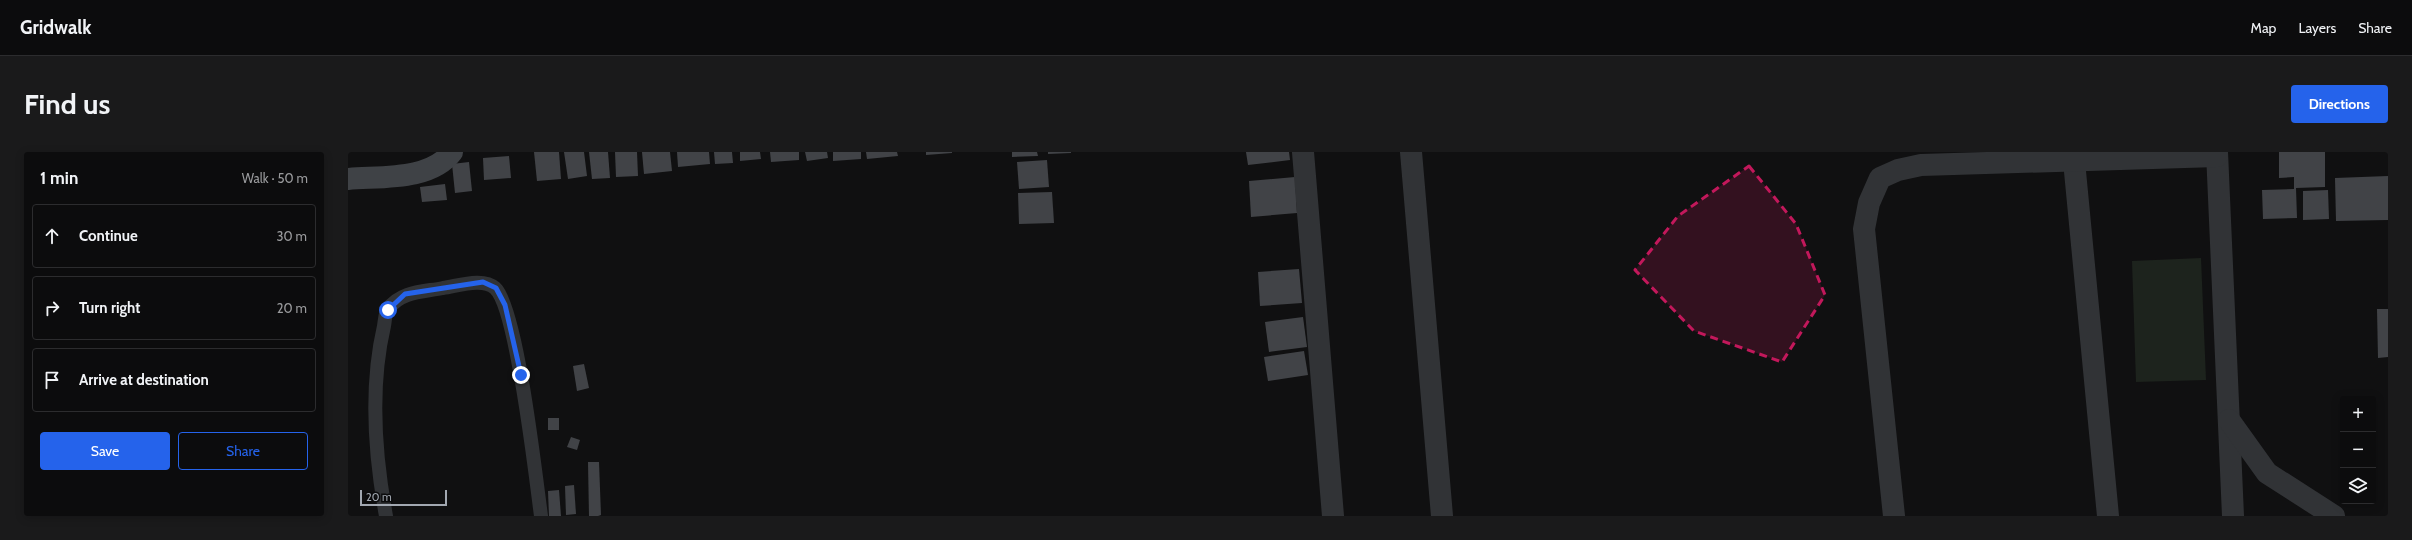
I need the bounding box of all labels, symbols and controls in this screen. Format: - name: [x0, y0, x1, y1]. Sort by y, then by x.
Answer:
- text: Gridwalk: [20, 16, 92, 39]
- text: Map: [2251, 19, 2276, 37]
- text: Layers: [2298, 19, 2336, 37]
- text: Share: [2358, 19, 2392, 37]
- button: Directions: [2291, 85, 2388, 123]
- text: Find us: [24, 87, 110, 121]
- text: 1 min: [40, 168, 78, 188]
- text: Walk · 50 m: [242, 170, 308, 186]
- icon: ahead: [41, 225, 63, 247]
- text: Continue: [79, 227, 138, 245]
- text: 30 m: [277, 228, 307, 244]
- icon: right: [41, 297, 63, 319]
- text: Turn right: [79, 299, 140, 317]
- text: 20 m: [277, 300, 307, 316]
- route start: [379, 301, 397, 319]
- route end: [512, 366, 530, 384]
- icon: arrive: [41, 369, 63, 391]
- text: Arrive at destination: [79, 371, 209, 389]
- map controls: [2340, 396, 2376, 504]
- button: +: [2340, 396, 2376, 432]
- button: Save: [40, 432, 170, 470]
- button: Share: [178, 432, 308, 470]
- button: −: [2340, 432, 2376, 468]
- button: layers: [2340, 468, 2376, 504]
- scale bar: [360, 488, 447, 507]
- text: 20 m: [366, 490, 392, 504]

